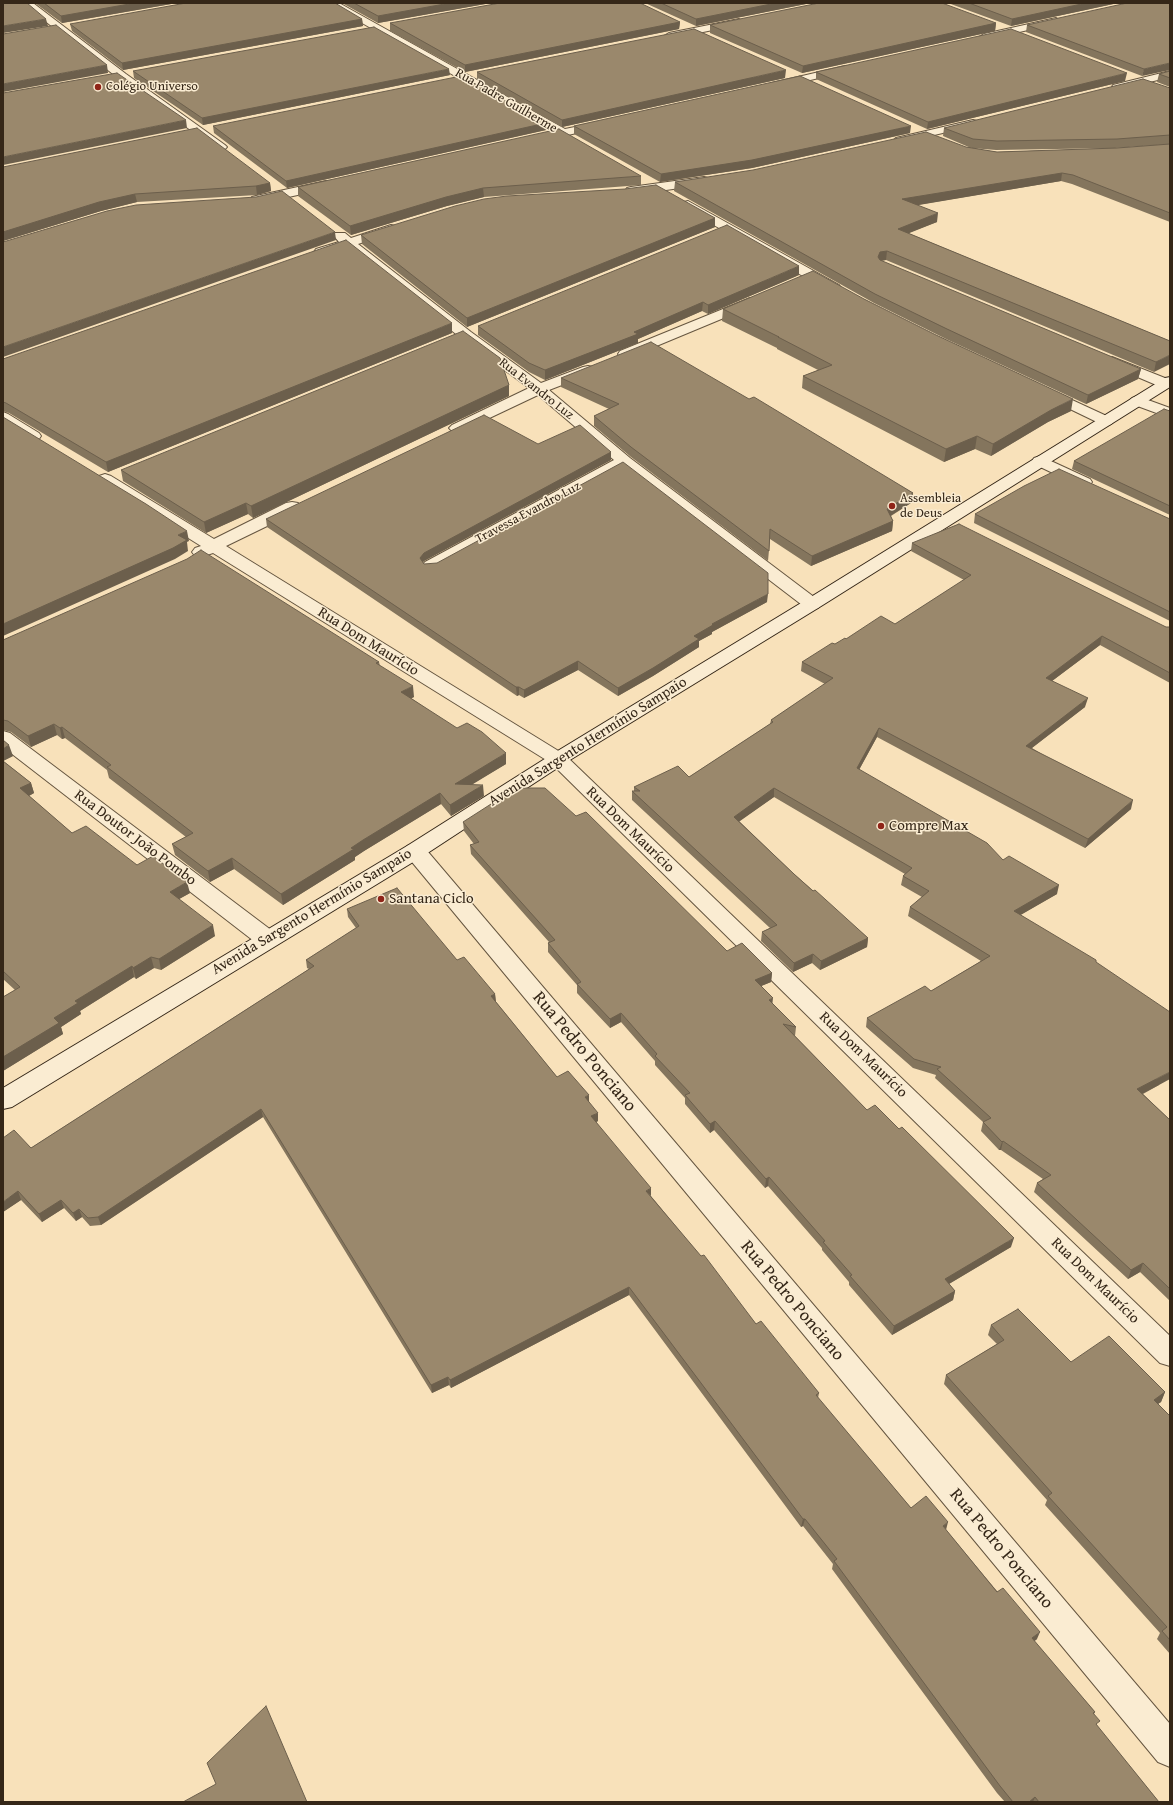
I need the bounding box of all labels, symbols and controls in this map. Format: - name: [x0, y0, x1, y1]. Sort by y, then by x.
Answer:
- street label: Rua Padre Guilherme: [452, 65, 560, 137]
- place label: Colégio Universo: [106, 79, 198, 95]
- marker: Colégio Universo: [93, 82, 103, 92]
- street label: Rua Evandro Luz: [496, 355, 576, 423]
- street label: Travessa Evandro Luz: [473, 479, 583, 547]
- place label: Assembleia de Deus: [900, 491, 961, 522]
- marker: Assembleia de Deus: [887, 501, 897, 511]
- street label: Rua Dom Maurício: [314, 604, 422, 680]
- street label: Avenida Sargento Hermínio Sampaio: [486, 673, 690, 811]
- street label: Rua Dom Maurício: [582, 783, 678, 877]
- street label: Rua Doutor João Pombo: [70, 786, 200, 890]
- place label: Compre Max: [889, 817, 968, 835]
- marker: Compre Max: [876, 821, 886, 831]
- street label: Avenida Sargento Hermínio Sampaio: [209, 845, 415, 979]
- place label: Santana Ciclo: [389, 890, 474, 908]
- marker: Santana Ciclo: [376, 894, 386, 904]
- street label: Rua Pedro Ponciano: [527, 987, 641, 1117]
- street label: Rua Dom Maurício: [815, 1008, 911, 1102]
- street label: Rua Dom Maurício: [1047, 1234, 1143, 1328]
- street label: Rua Pedro Ponciano: [735, 1236, 849, 1366]
- street label: Rua Pedro Ponciano: [944, 1484, 1058, 1614]

